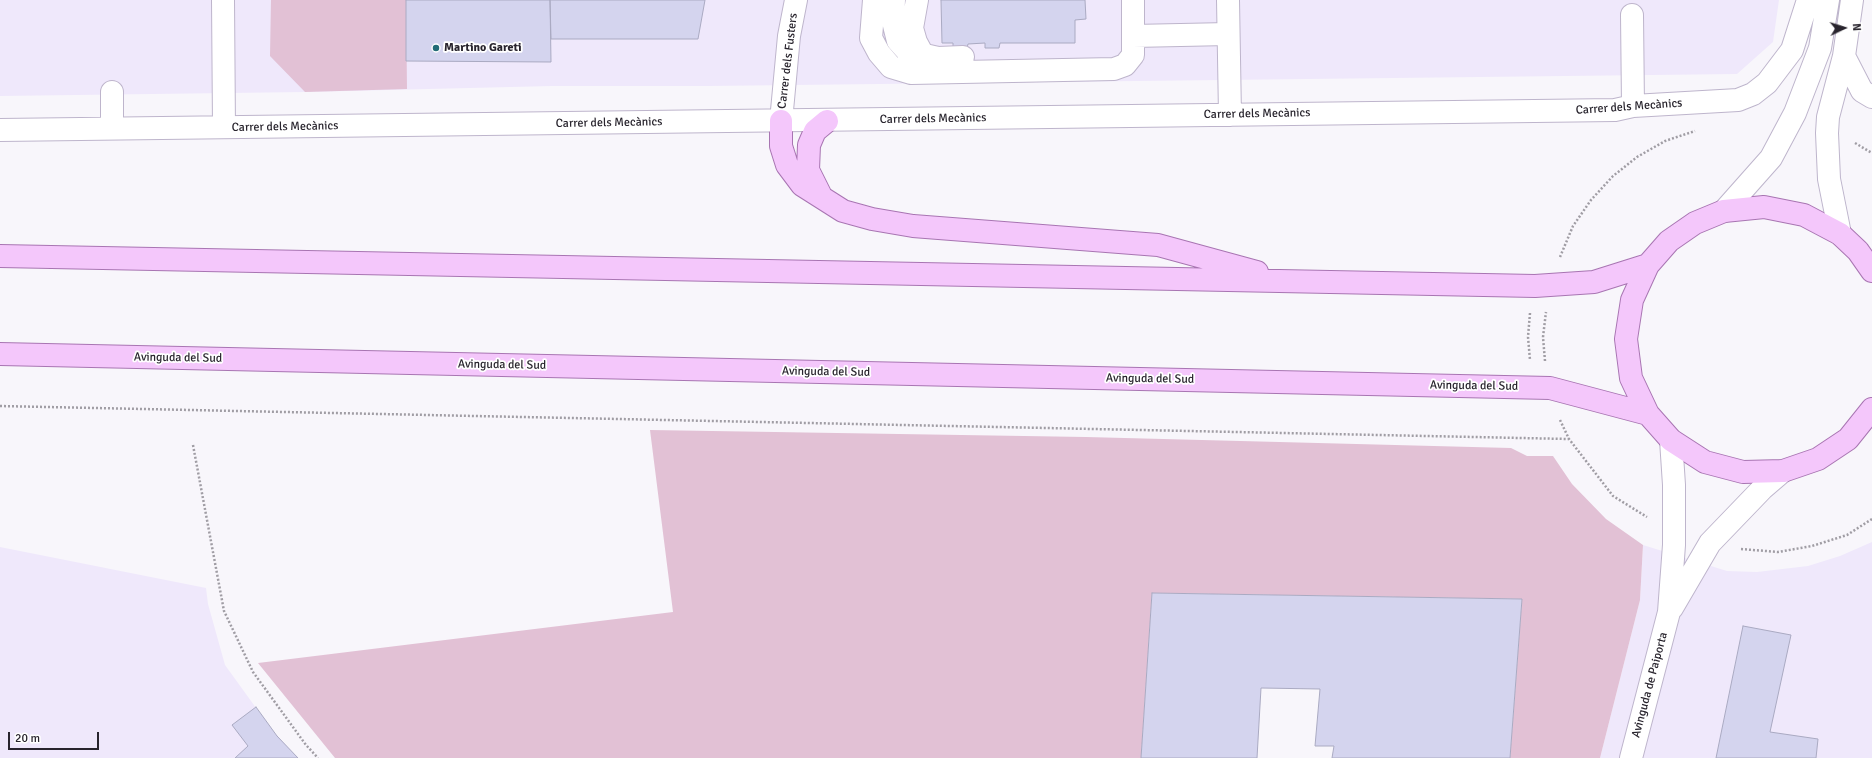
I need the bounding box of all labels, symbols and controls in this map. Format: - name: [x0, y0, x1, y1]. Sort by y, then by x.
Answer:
- north arrow: [1824, 8, 1864, 48]
- street label: Carrer dels Fusters: [775, 12, 801, 110]
- text: N: [1850, 23, 1863, 31]
- place label: Martino Gareti: [444, 41, 522, 55]
- marker: Martino Gareti: [431, 43, 441, 53]
- street label: Carrer dels Mecànics: [1575, 96, 1683, 118]
- street label: Carrer dels Mecànics: [1203, 106, 1311, 122]
- street label: Carrer dels Mecànics: [879, 111, 987, 127]
- street label: Carrer dels Mecànics: [555, 115, 663, 131]
- street label: Carrer dels Mecànics: [231, 119, 339, 135]
- street label: Avinguda del Sud: [134, 350, 222, 366]
- street label: Avinguda del Sud: [458, 357, 546, 373]
- street label: Avinguda del Sud: [782, 364, 870, 380]
- street label: Avinguda del Sud: [1106, 371, 1194, 387]
- street label: Avinguda del Sud: [1430, 378, 1518, 394]
- street label: Avinguda de Paiporta: [1629, 631, 1671, 739]
- scale bar: [10, 724, 101, 750]
- text: 20 m: [15, 731, 40, 746]

